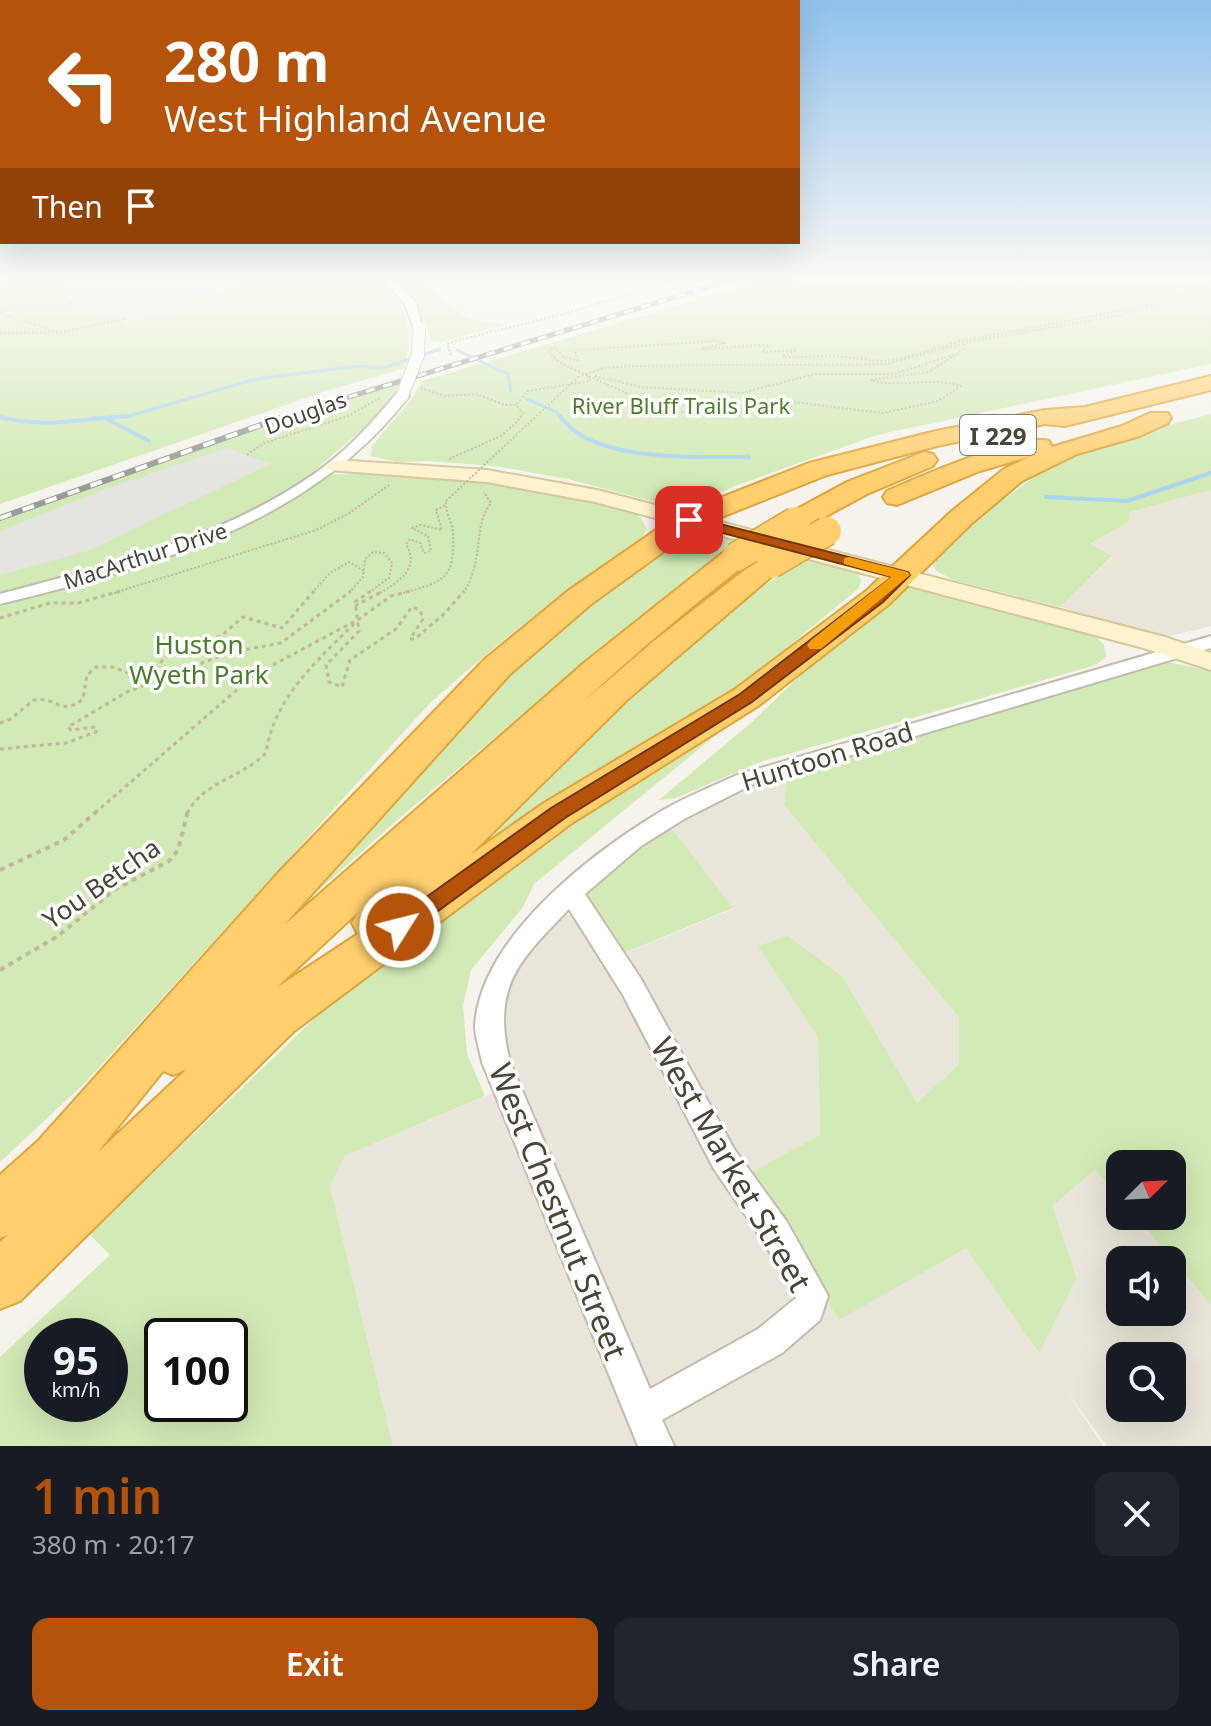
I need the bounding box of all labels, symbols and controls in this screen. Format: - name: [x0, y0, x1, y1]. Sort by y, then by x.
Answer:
- text: 280 m: [164, 22, 329, 98]
- icon: left: [32, 32, 136, 136]
- text: West Highland Avenue: [164, 94, 547, 143]
- icon: arrive: [119, 184, 163, 228]
- text: Then: [32, 186, 103, 227]
- street label: Douglas: [260, 383, 350, 441]
- park label: River Bluff Trails Park: [572, 390, 790, 420]
- road number: I 229: [960, 415, 1036, 455]
- pin: [655, 486, 723, 554]
- icon: arrive: [667, 498, 711, 542]
- street label: MacArthur Drive: [59, 514, 231, 596]
- park label: Huston Wyeth Park: [129, 626, 269, 692]
- street label: Huntoon Road: [737, 713, 917, 799]
- street label: You Betcha: [35, 829, 167, 937]
- position arrow: [358, 885, 442, 969]
- street label: West Market Street: [642, 1029, 822, 1299]
- street label: West Chestnut Street: [480, 1056, 638, 1366]
- north arrow: [1106, 1150, 1186, 1230]
- map controls: [1106, 1150, 1186, 1422]
- button: sound: [1106, 1246, 1186, 1326]
- speed limit sign: 100: [144, 1318, 248, 1422]
- text: 95: [53, 1332, 99, 1387]
- button: search: [1106, 1342, 1186, 1422]
- text: km/h: [51, 1376, 101, 1403]
- text: 1 min: [32, 1463, 162, 1528]
- button: close: [1095, 1472, 1179, 1556]
- text: 380 m · 20:17: [32, 1526, 195, 1562]
- button: Exit: [32, 1618, 598, 1710]
- button: Share: [614, 1618, 1179, 1710]

